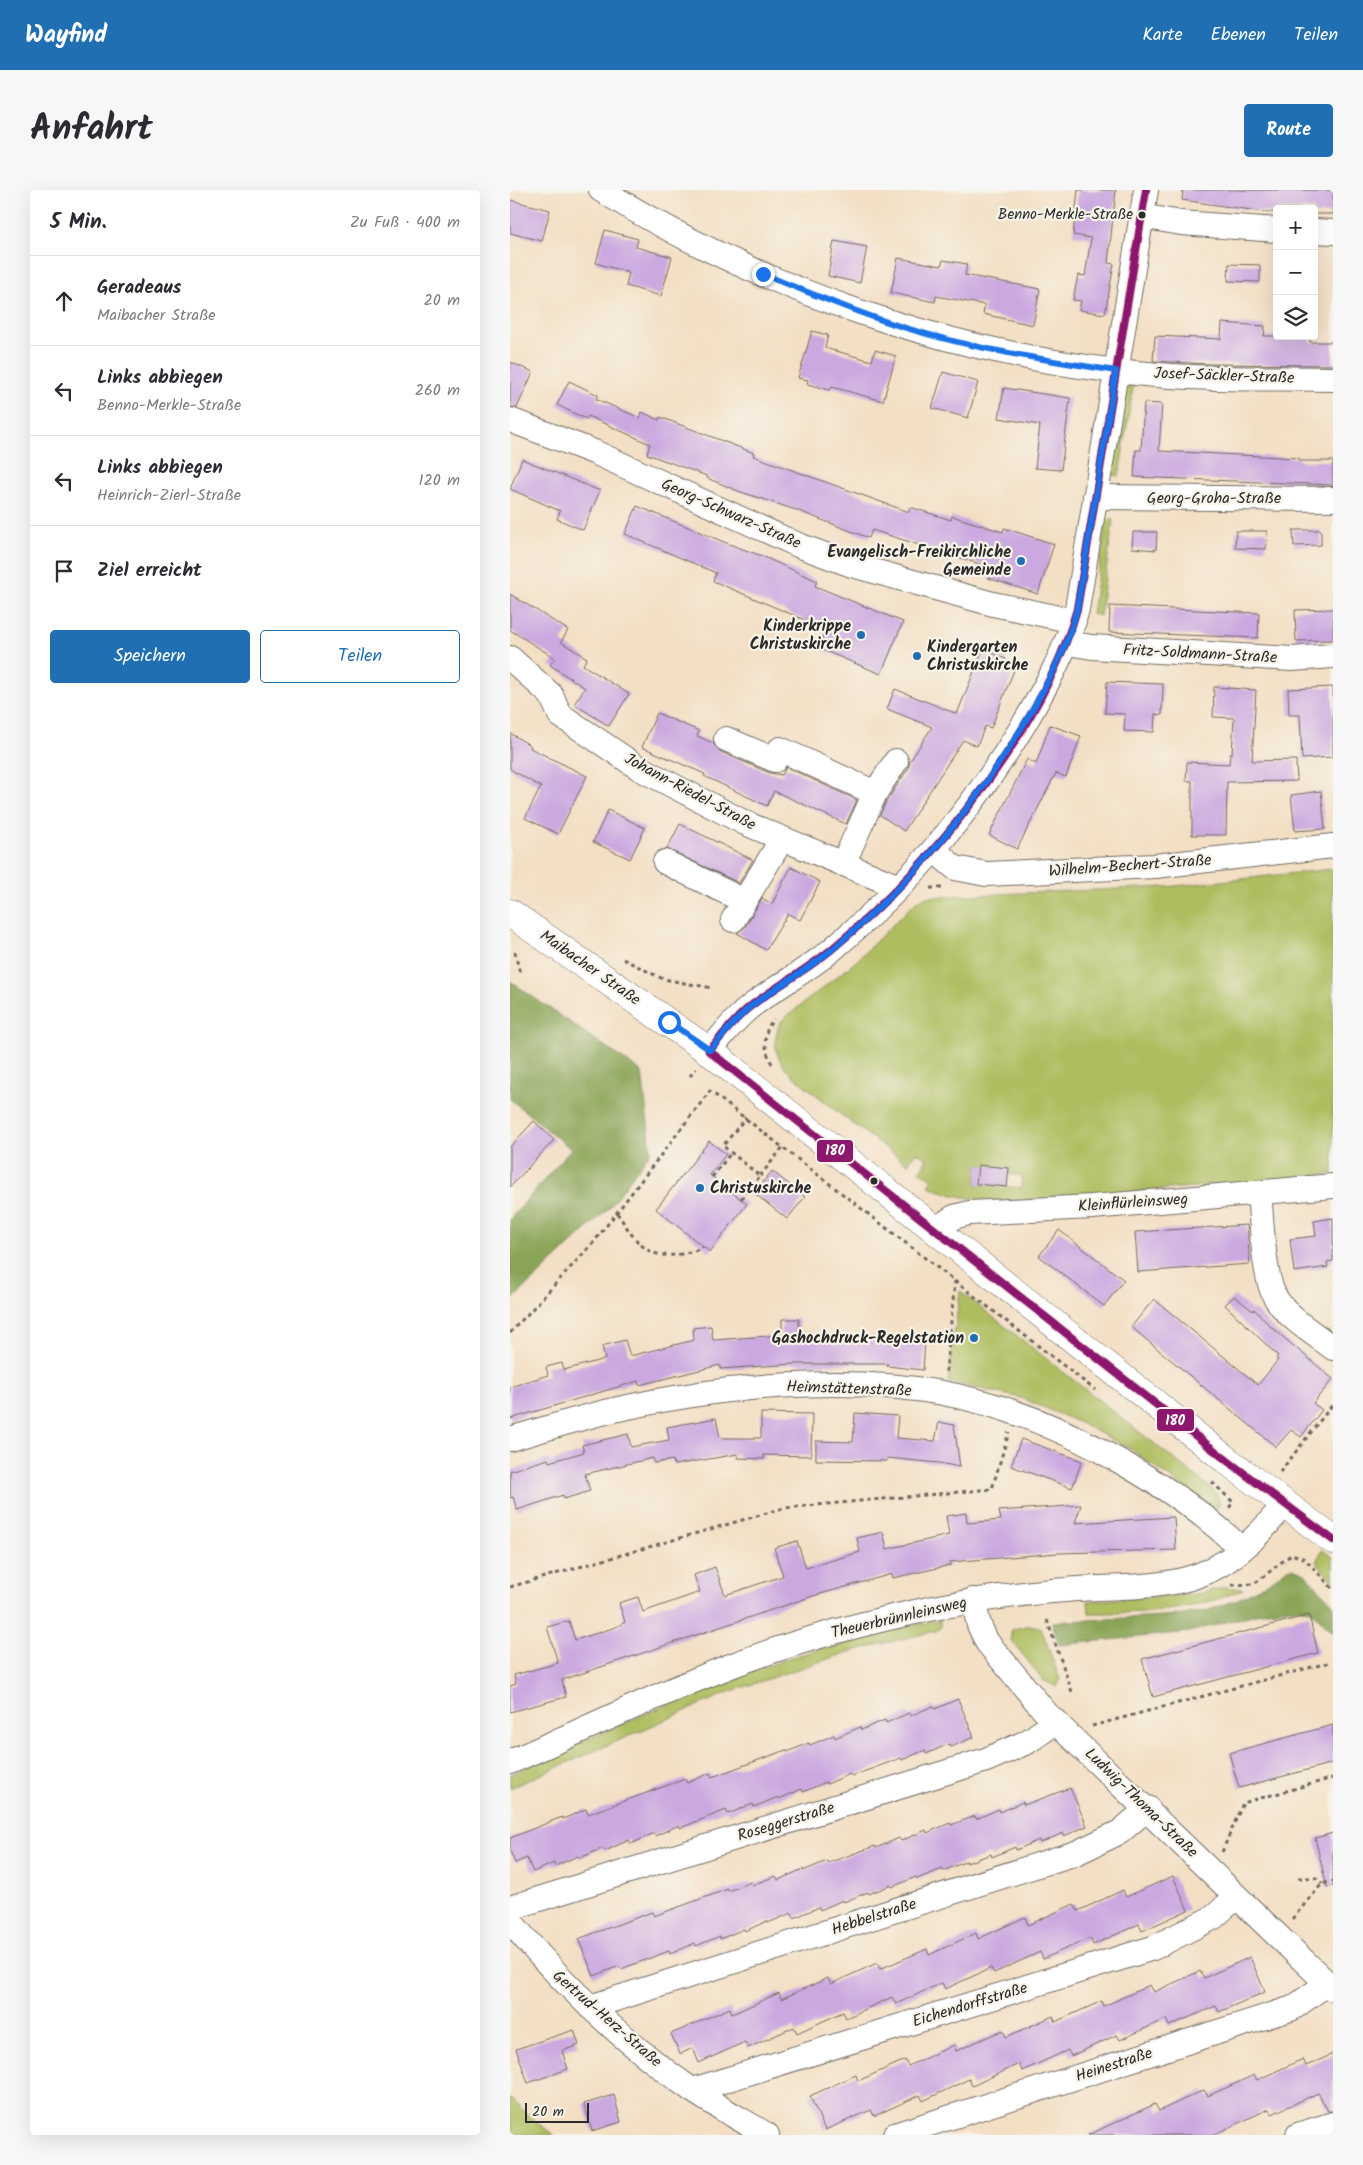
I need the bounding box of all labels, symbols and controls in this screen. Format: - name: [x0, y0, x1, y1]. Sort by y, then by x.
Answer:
- text: Wayfind: [25, 16, 107, 55]
- text: Karte: [1142, 21, 1183, 50]
- text: Ebenen: [1211, 21, 1266, 50]
- text: Teilen: [1294, 21, 1338, 50]
- text: Anfahrt: [30, 102, 153, 158]
- button: Route: [1244, 104, 1333, 157]
- place label: Benno-Merkle-Straße: [998, 203, 1133, 227]
- map controls: [1273, 205, 1318, 340]
- button: +: [1273, 205, 1318, 250]
- text: 5 Min.: [50, 206, 107, 239]
- text: Zu Fuß · 400 m: [350, 210, 460, 235]
- marker: Benno-Merkle-Straße: [1137, 210, 1147, 220]
- button: −: [1273, 250, 1318, 295]
- route end: [752, 263, 775, 286]
- text: Geradeaus: [97, 273, 182, 303]
- icon: ahead: [50, 287, 78, 315]
- text: 20 m: [424, 288, 460, 313]
- button: layers: [1273, 295, 1318, 340]
- text: Maibacher Straße: [97, 303, 216, 328]
- street label: Josef-Säckler-Straße: [1153, 361, 1295, 391]
- text: Links abbiegen: [97, 363, 223, 393]
- icon: left: [50, 377, 78, 405]
- text: 260 m: [415, 378, 460, 403]
- text: Benno-Merkle-Straße: [97, 393, 241, 418]
- text: Links abbiegen: [97, 453, 223, 483]
- icon: left: [50, 467, 78, 495]
- text: 120 m: [419, 468, 460, 493]
- street label: Georg-Schwarz-Straße: [657, 472, 805, 556]
- text: Heinrich-Zierl-Straße: [97, 483, 241, 508]
- street label: Georg-Groha-Straße: [1147, 486, 1281, 511]
- place label: Evangelisch-Freikirchliche Gemeinde: [828, 540, 1011, 583]
- marker: Evangelisch-Freikirchliche Gemeinde: [1015, 555, 1027, 567]
- text: Ziel erreicht: [97, 556, 202, 586]
- icon: arrive: [50, 557, 78, 585]
- place label: Kinderkrippe Christuskirche: [750, 614, 851, 657]
- marker: Kinderkrippe Christuskirche: [855, 629, 867, 641]
- button: Speichern: [50, 630, 250, 683]
- button: Teilen: [260, 630, 460, 683]
- place label: Kindergarten Christuskirche: [927, 635, 1028, 678]
- street label: Fritz-Soldmann-Straße: [1122, 637, 1278, 671]
- marker: Kindergarten Christuskirche: [911, 650, 923, 662]
- street label: Johann-Riedel-Straße: [620, 747, 760, 837]
- street label: Wilhelm-Bechert-Straße: [1048, 848, 1212, 884]
- street label: Maibacher Straße: [534, 924, 646, 1012]
- route start: [658, 1011, 681, 1034]
- line badge: 180: [816, 1139, 854, 1163]
- text: 180: [825, 1140, 846, 1162]
- place label: Christuskirche: [710, 1176, 811, 1201]
- unlabelled marker: [869, 1176, 879, 1186]
- marker: Christuskirche: [694, 1182, 706, 1194]
- street label: Kleinflürleinsweg: [1077, 1187, 1189, 1219]
- place label: Gashochdruck-Regelstation: [772, 1326, 964, 1351]
- marker: Gashochdruck-Regelstation: [968, 1332, 980, 1344]
- street label: Heimstättenstraße: [786, 1374, 912, 1404]
- line badge: 180: [1156, 1408, 1195, 1432]
- text: 180: [1165, 1410, 1186, 1432]
- street label: Theuerbrünnleinsweg: [829, 1590, 969, 1646]
- street label: Ludwig-Thoma-Straße: [1078, 1742, 1204, 1864]
- street label: Roseggerstraße: [734, 1795, 838, 1849]
- street label: Hebbelstraße: [828, 1891, 920, 1943]
- street label: Gertrud-Herz-Straße: [547, 1964, 667, 2074]
- street label: Eichendorffstraße: [909, 1976, 1031, 2034]
- street label: Heinestraße: [1072, 2041, 1156, 2089]
- scale bar: [525, 2100, 589, 2123]
- text: 20 m: [532, 2101, 564, 2123]

